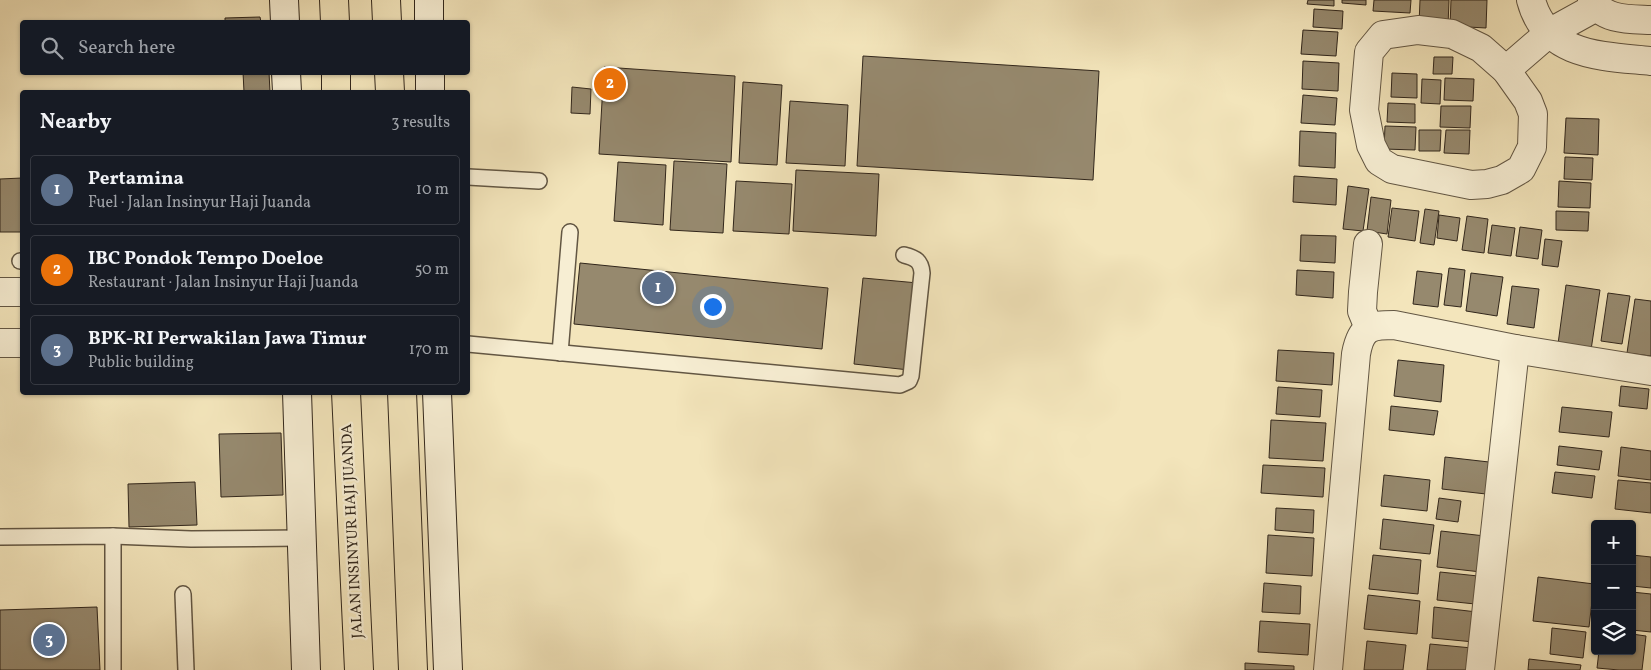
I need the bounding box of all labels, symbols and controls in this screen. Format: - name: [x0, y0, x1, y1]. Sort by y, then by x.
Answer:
- search box: [20, 20, 470, 75]
- icon: search: [38, 34, 66, 62]
- text: Search here: [78, 35, 175, 61]
- pin: 2: [594, 65, 626, 103]
- text: Nearby: [40, 108, 111, 137]
- text: 3 results: [391, 112, 450, 134]
- text: Pertamina: [88, 166, 184, 192]
- text: 1: [54, 179, 60, 201]
- text: 10 m: [416, 179, 449, 201]
- text: Fuel · Jalan Insinyur Haji Juanda: [88, 192, 311, 214]
- text: IBC Pondok Tempo Doeloe: [88, 246, 323, 272]
- text: 2: [53, 259, 61, 281]
- text: 50 m: [415, 259, 449, 281]
- pin: 1: [642, 269, 674, 307]
- text: Restaurant · Jalan Insinyur Haji Juanda: [88, 272, 359, 294]
- your location: [700, 294, 726, 320]
- text: BPK-RI Perwakilan Jawa Timur: [88, 326, 367, 352]
- text: 3: [53, 339, 61, 361]
- text: 170 m: [409, 339, 449, 361]
- text: Public building: [88, 352, 194, 374]
- street label: JALAN INSINYUR HAJI JUANDA: [337, 423, 369, 639]
- map controls: [1591, 520, 1636, 655]
- button: +: [1591, 520, 1636, 565]
- button: −: [1591, 565, 1636, 610]
- button: layers: [1591, 610, 1636, 655]
- pin: 3: [33, 621, 65, 659]

